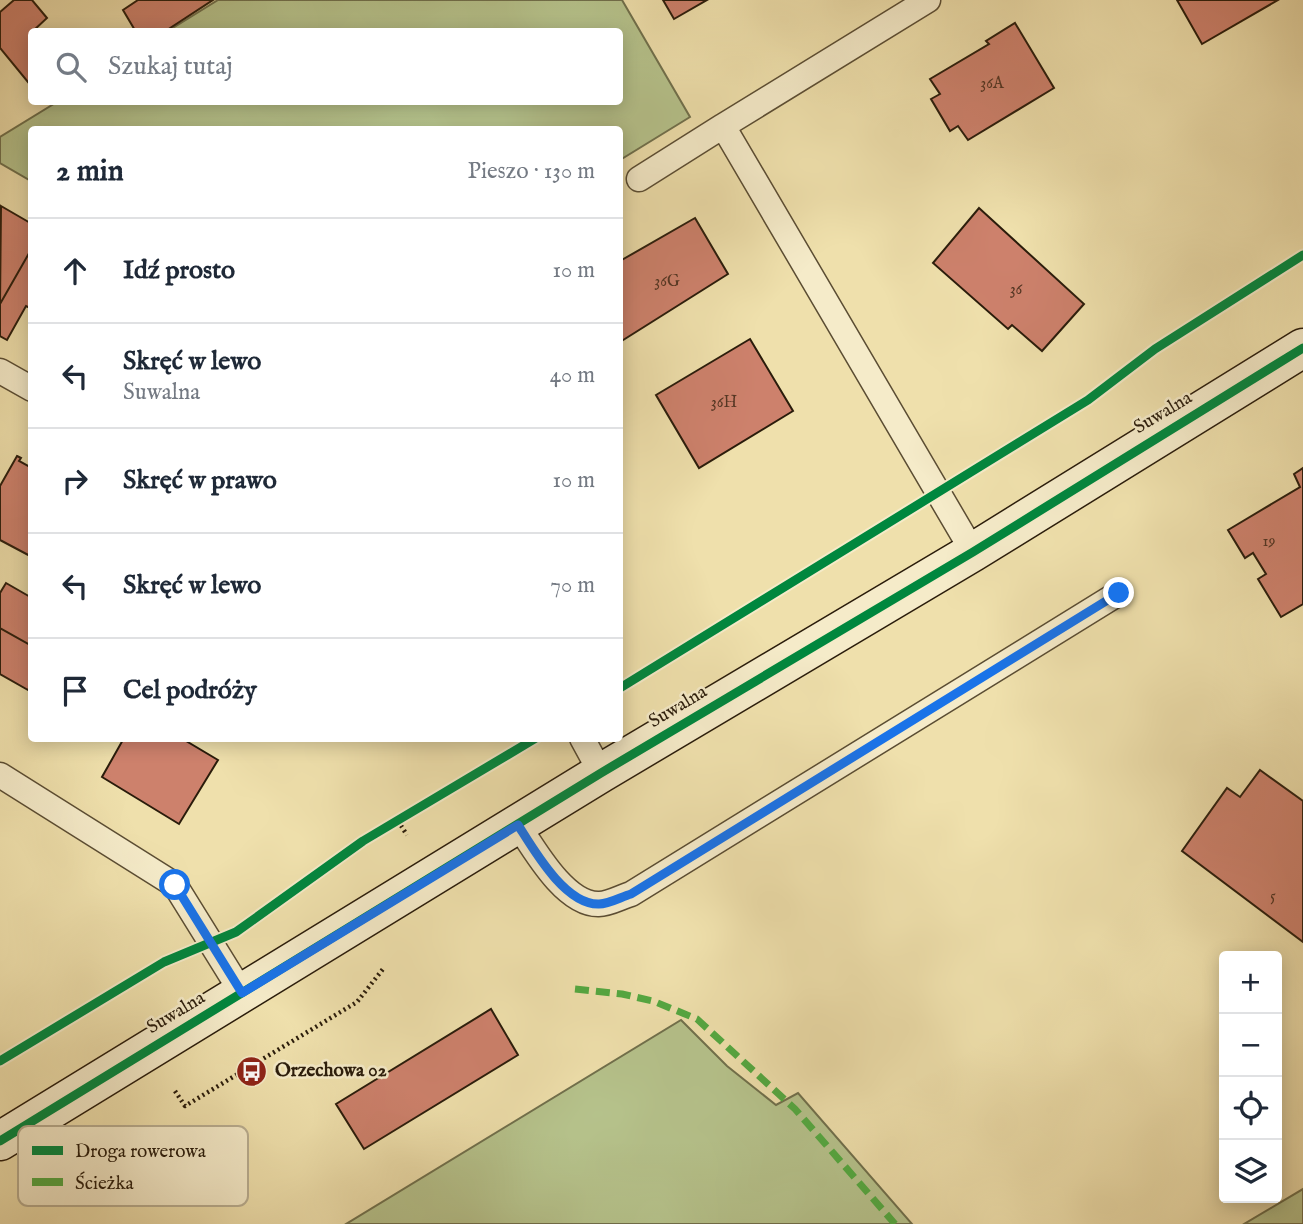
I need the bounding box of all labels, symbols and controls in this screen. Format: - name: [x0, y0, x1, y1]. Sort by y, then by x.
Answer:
- search box: [28, 28, 623, 105]
- icon: search: [52, 48, 90, 86]
- text: Szukaj tutaj: [108, 50, 233, 83]
- house number: 36A: [980, 74, 1005, 94]
- text: 2 min: [56, 153, 124, 191]
- text: Pieszo · 130 m: [468, 157, 595, 186]
- icon: ahead: [56, 252, 94, 290]
- text: Idź prosto: [123, 254, 235, 287]
- text: 10 m: [552, 256, 595, 285]
- house number: 36G: [654, 272, 680, 292]
- house number: 36: [1010, 280, 1023, 300]
- text: Skręć w lewo: [123, 345, 261, 378]
- icon: left: [56, 357, 94, 395]
- text: 40 m: [550, 361, 595, 390]
- text: Suwalna: [123, 378, 200, 407]
- street label: Suwalna: [1129, 386, 1197, 440]
- house number: 36H: [711, 393, 737, 413]
- icon: right: [56, 462, 94, 500]
- text: Skręć w prawo: [123, 464, 277, 497]
- text: 10 m: [552, 466, 595, 495]
- house number: 19: [1263, 532, 1275, 552]
- icon: left: [56, 567, 94, 605]
- text: Skręć w lewo: [123, 569, 261, 602]
- text: 70 m: [550, 571, 595, 600]
- route end: [1103, 577, 1134, 608]
- icon: arrive: [56, 672, 94, 710]
- text: Cel podróży: [123, 674, 257, 707]
- street label: Suwalna: [644, 680, 712, 734]
- route start: [159, 869, 190, 900]
- house number: 5: [1270, 887, 1276, 907]
- map controls: [1219, 951, 1282, 1203]
- button: +: [1219, 951, 1282, 1014]
- street label: Suwalna: [142, 986, 210, 1040]
- button: −: [1219, 1014, 1282, 1077]
- bus stop icon: Orzechowa 02: [235, 1054, 269, 1088]
- place label: Orzechowa 02: [275, 1059, 387, 1083]
- button: locate: [1219, 1077, 1282, 1140]
- legend: [18, 1126, 248, 1206]
- text: Droga rowerowa: [75, 1140, 207, 1164]
- button: layers: [1219, 1140, 1282, 1203]
- text: Ścieżka: [75, 1171, 135, 1196]

